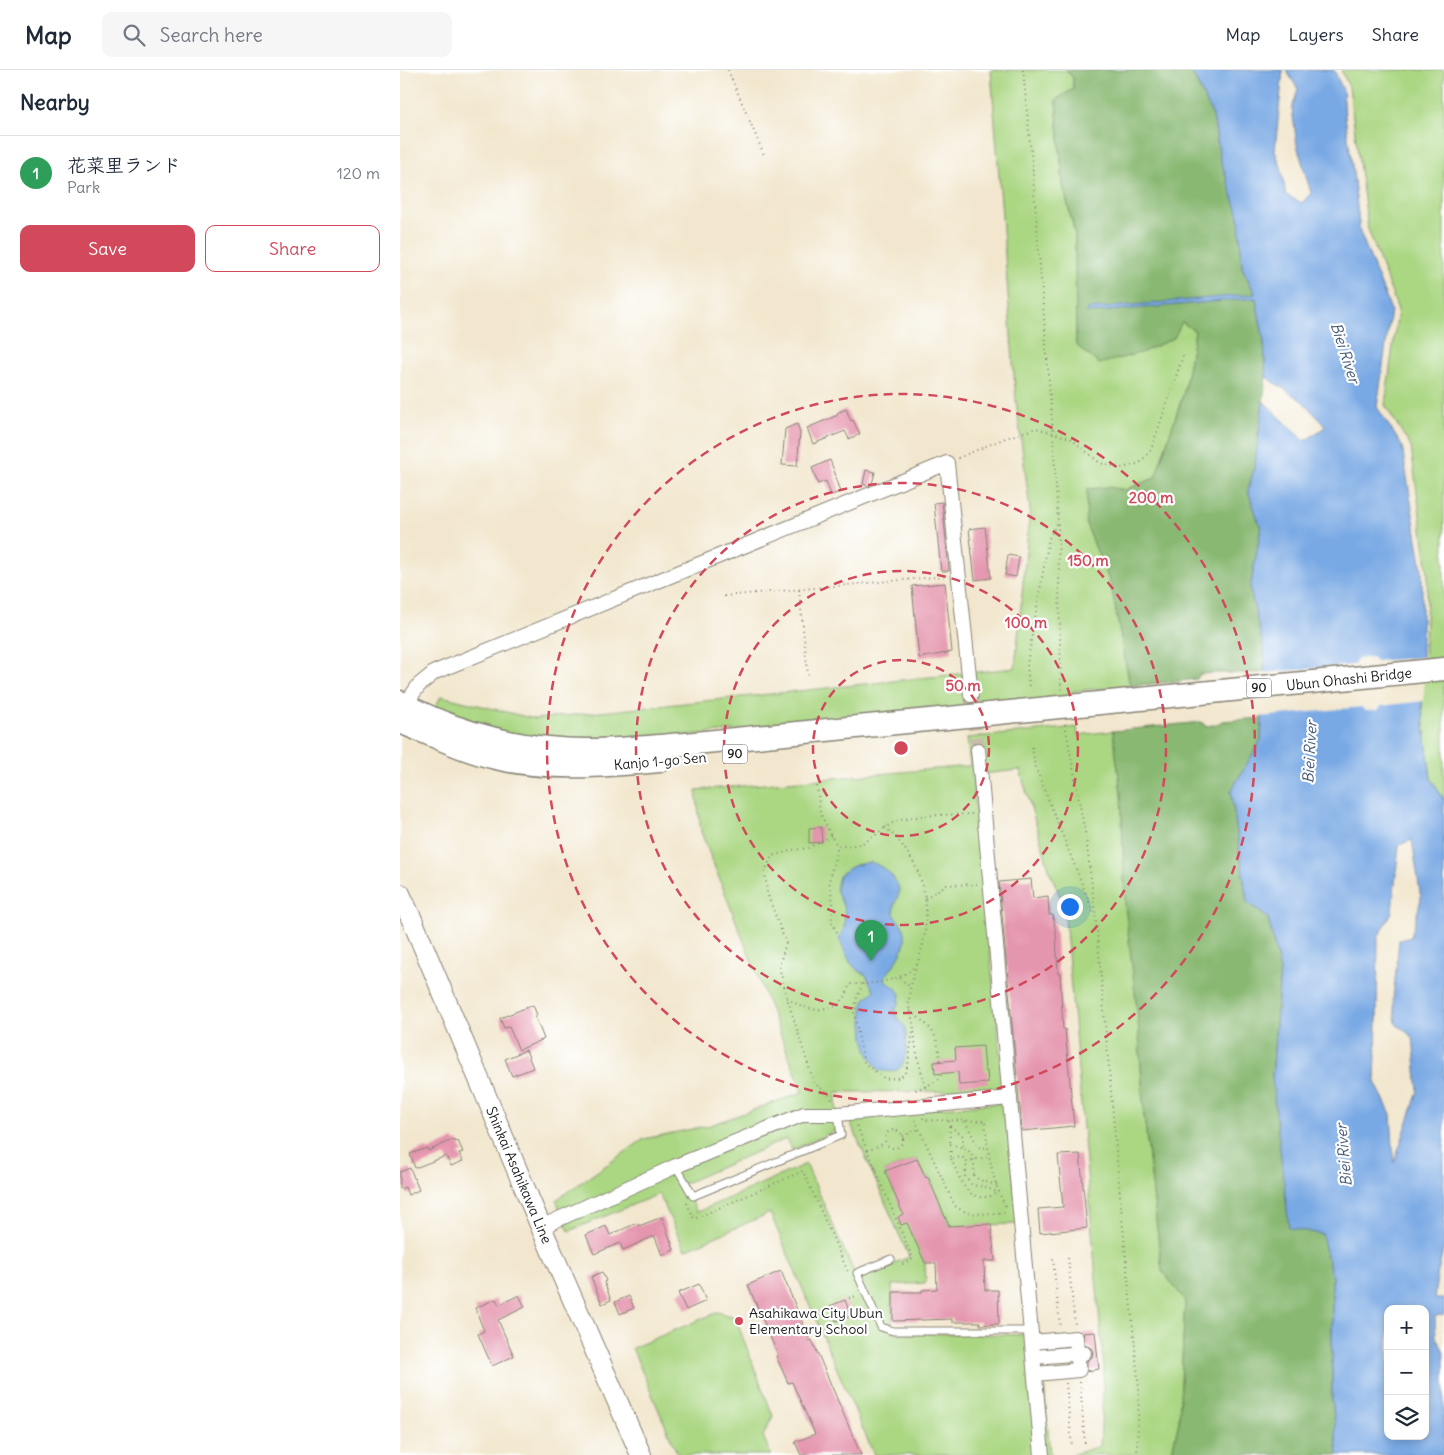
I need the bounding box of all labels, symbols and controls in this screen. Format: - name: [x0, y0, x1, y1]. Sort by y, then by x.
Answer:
- search box: [102, 12, 452, 57]
- text: Map: [25, 20, 72, 50]
- icon: search: [120, 21, 148, 49]
- text: Search here: [160, 23, 263, 47]
- text: Map: [1225, 23, 1260, 46]
- text: Layers: [1288, 23, 1344, 46]
- text: Share: [1372, 23, 1419, 46]
- text: Nearby: [20, 89, 90, 116]
- text: 花菜里ランド: [67, 153, 181, 177]
- text: 1: [33, 163, 39, 183]
- text: 120 m: [337, 163, 380, 183]
- text: Park: [67, 177, 100, 197]
- button: Save: [20, 225, 195, 272]
- button: Share: [205, 225, 380, 272]
- water label: Biei River: [1327, 320, 1365, 387]
- text: 200 m: [1129, 488, 1173, 507]
- text: 150 m: [1067, 551, 1109, 570]
- text: 100 m: [1005, 613, 1047, 632]
- street label: Ubun Ohashi Bridge: [1285, 663, 1413, 695]
- text: 50 m: [945, 676, 981, 695]
- road number: 90: [1246, 678, 1272, 698]
- water label: Biei River: [1298, 718, 1321, 784]
- centre of rings: [892, 739, 910, 757]
- road number: 90: [722, 744, 748, 764]
- street label: Kanjo 1-go Sen: [613, 748, 707, 774]
- your location: [1057, 894, 1083, 920]
- pin: 1: [855, 920, 887, 961]
- street label: Shinkai Asahikawa Line: [482, 1104, 556, 1246]
- water label: Biei River: [1331, 1121, 1356, 1187]
- place label: Asahikawa City Ubun Elementary School: [749, 1304, 883, 1338]
- map controls: [1384, 1305, 1429, 1440]
- button: +: [1384, 1305, 1429, 1350]
- marker: Asahikawa City Ubun Elementary School: [733, 1315, 745, 1327]
- button: −: [1384, 1350, 1429, 1395]
- button: layers: [1384, 1395, 1429, 1440]

